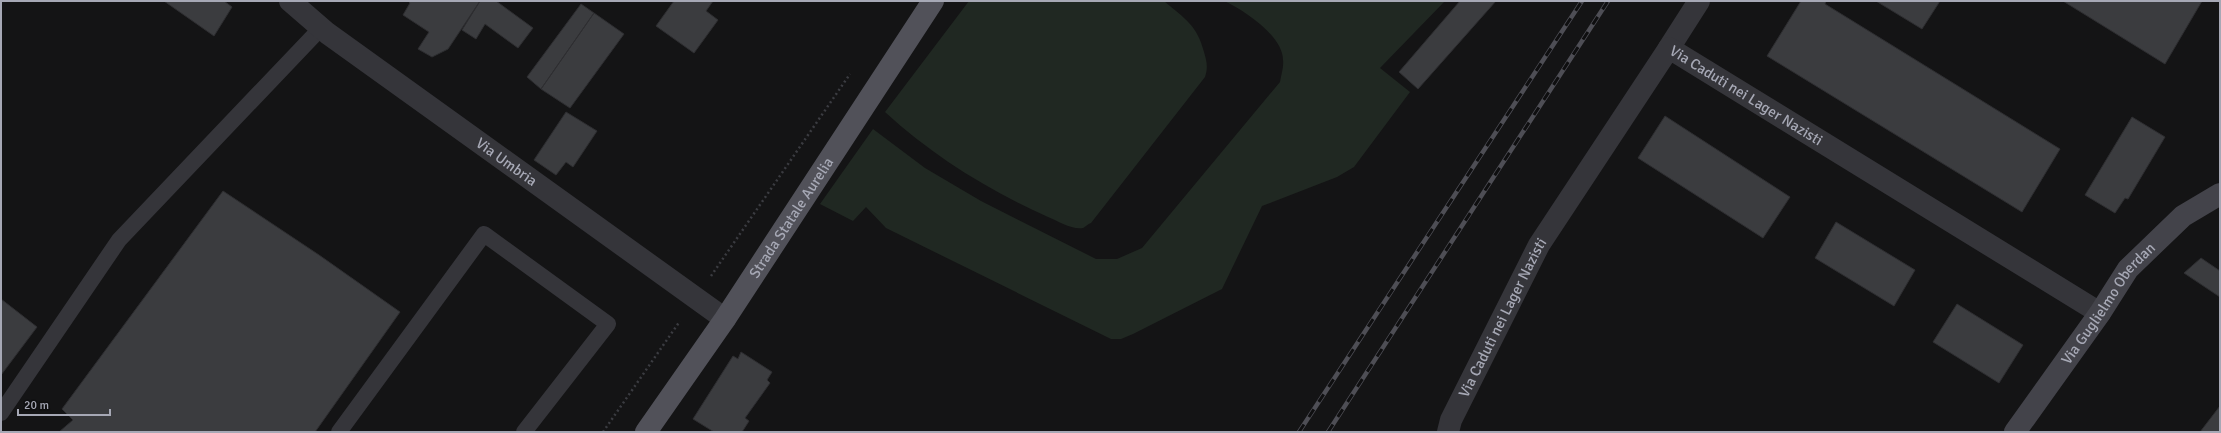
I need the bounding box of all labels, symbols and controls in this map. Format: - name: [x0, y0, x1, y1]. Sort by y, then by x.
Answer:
- street label: Via Caduti nei Lager Nazisti: [1666, 42, 1826, 149]
- street label: Via Umbria: [472, 134, 541, 190]
- street label: Strada Statale Aurelia: [745, 154, 837, 281]
- street label: Via Caduti nei Lager Nazisti: [1455, 234, 1550, 400]
- street label: Via Guglielmo Oberdan: [2057, 239, 2159, 368]
- scale bar: [18, 391, 110, 417]
- text: 20 m: [24, 398, 49, 413]

